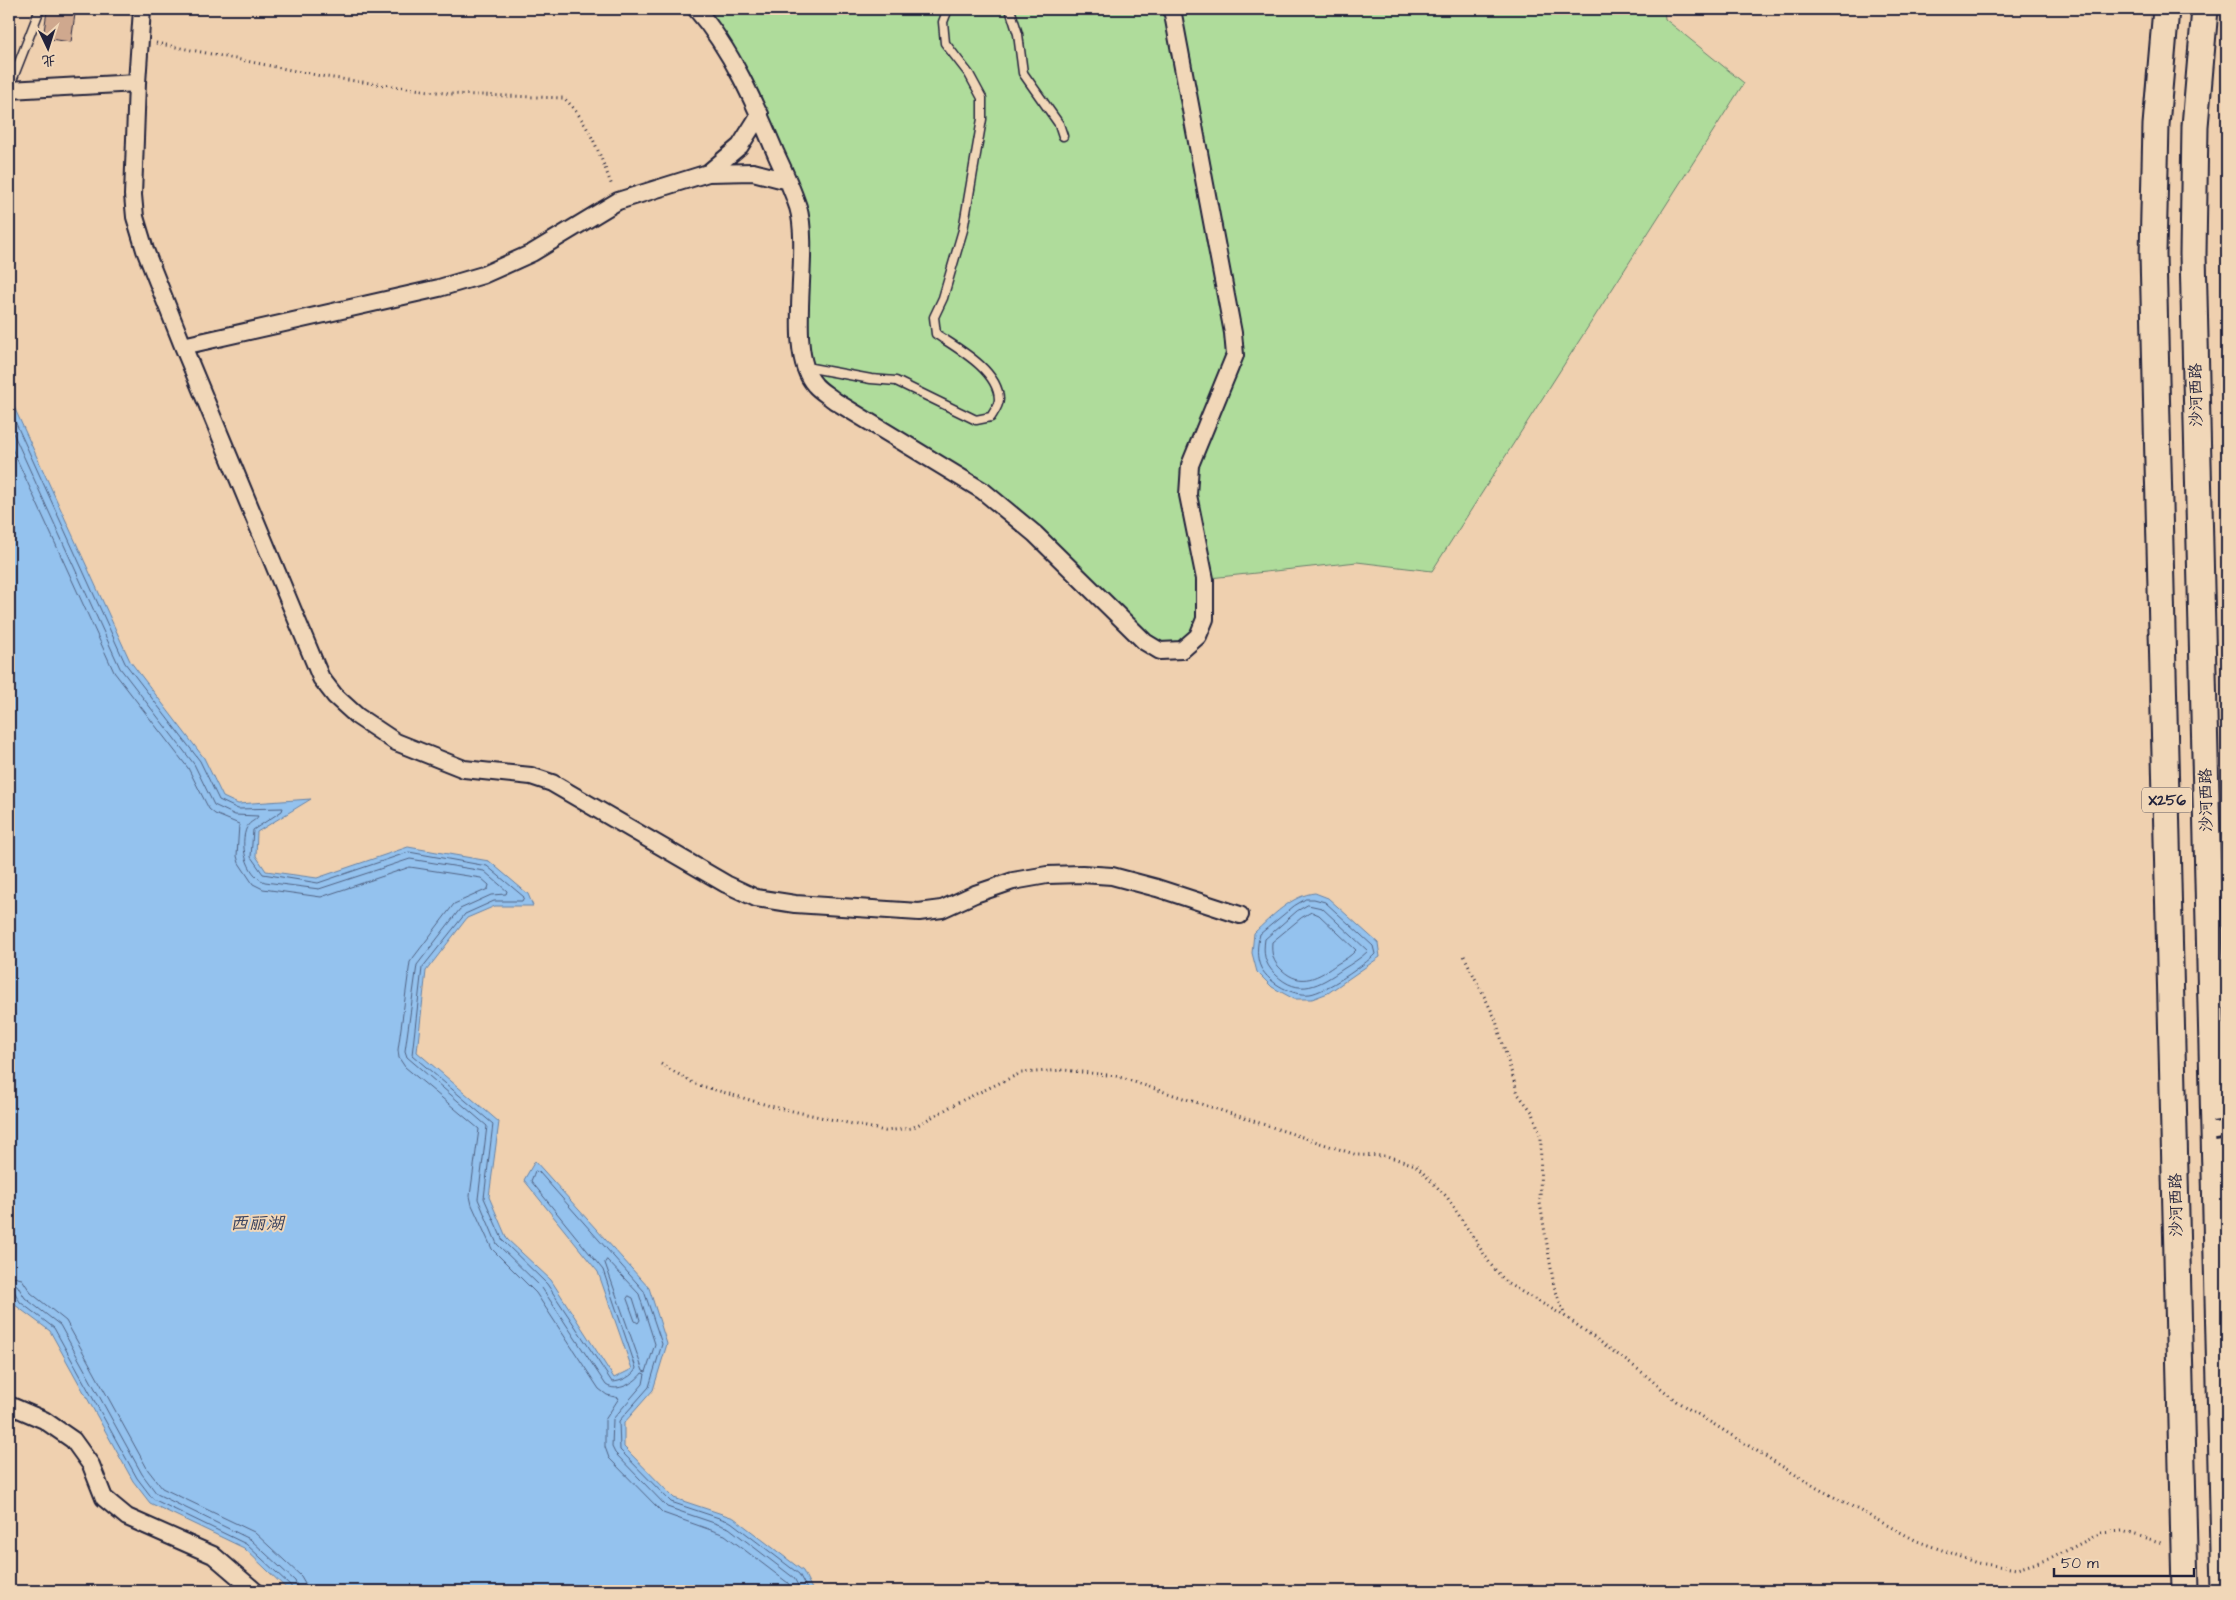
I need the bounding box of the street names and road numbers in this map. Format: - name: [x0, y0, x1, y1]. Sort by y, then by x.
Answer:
- street label: 沙河西路: [2184, 363, 2208, 427]
- street label: 沙河西路: [2194, 768, 2218, 832]
- road number: X256: [2142, 788, 2192, 812]
- street label: 沙河西路: [2164, 1173, 2188, 1237]

